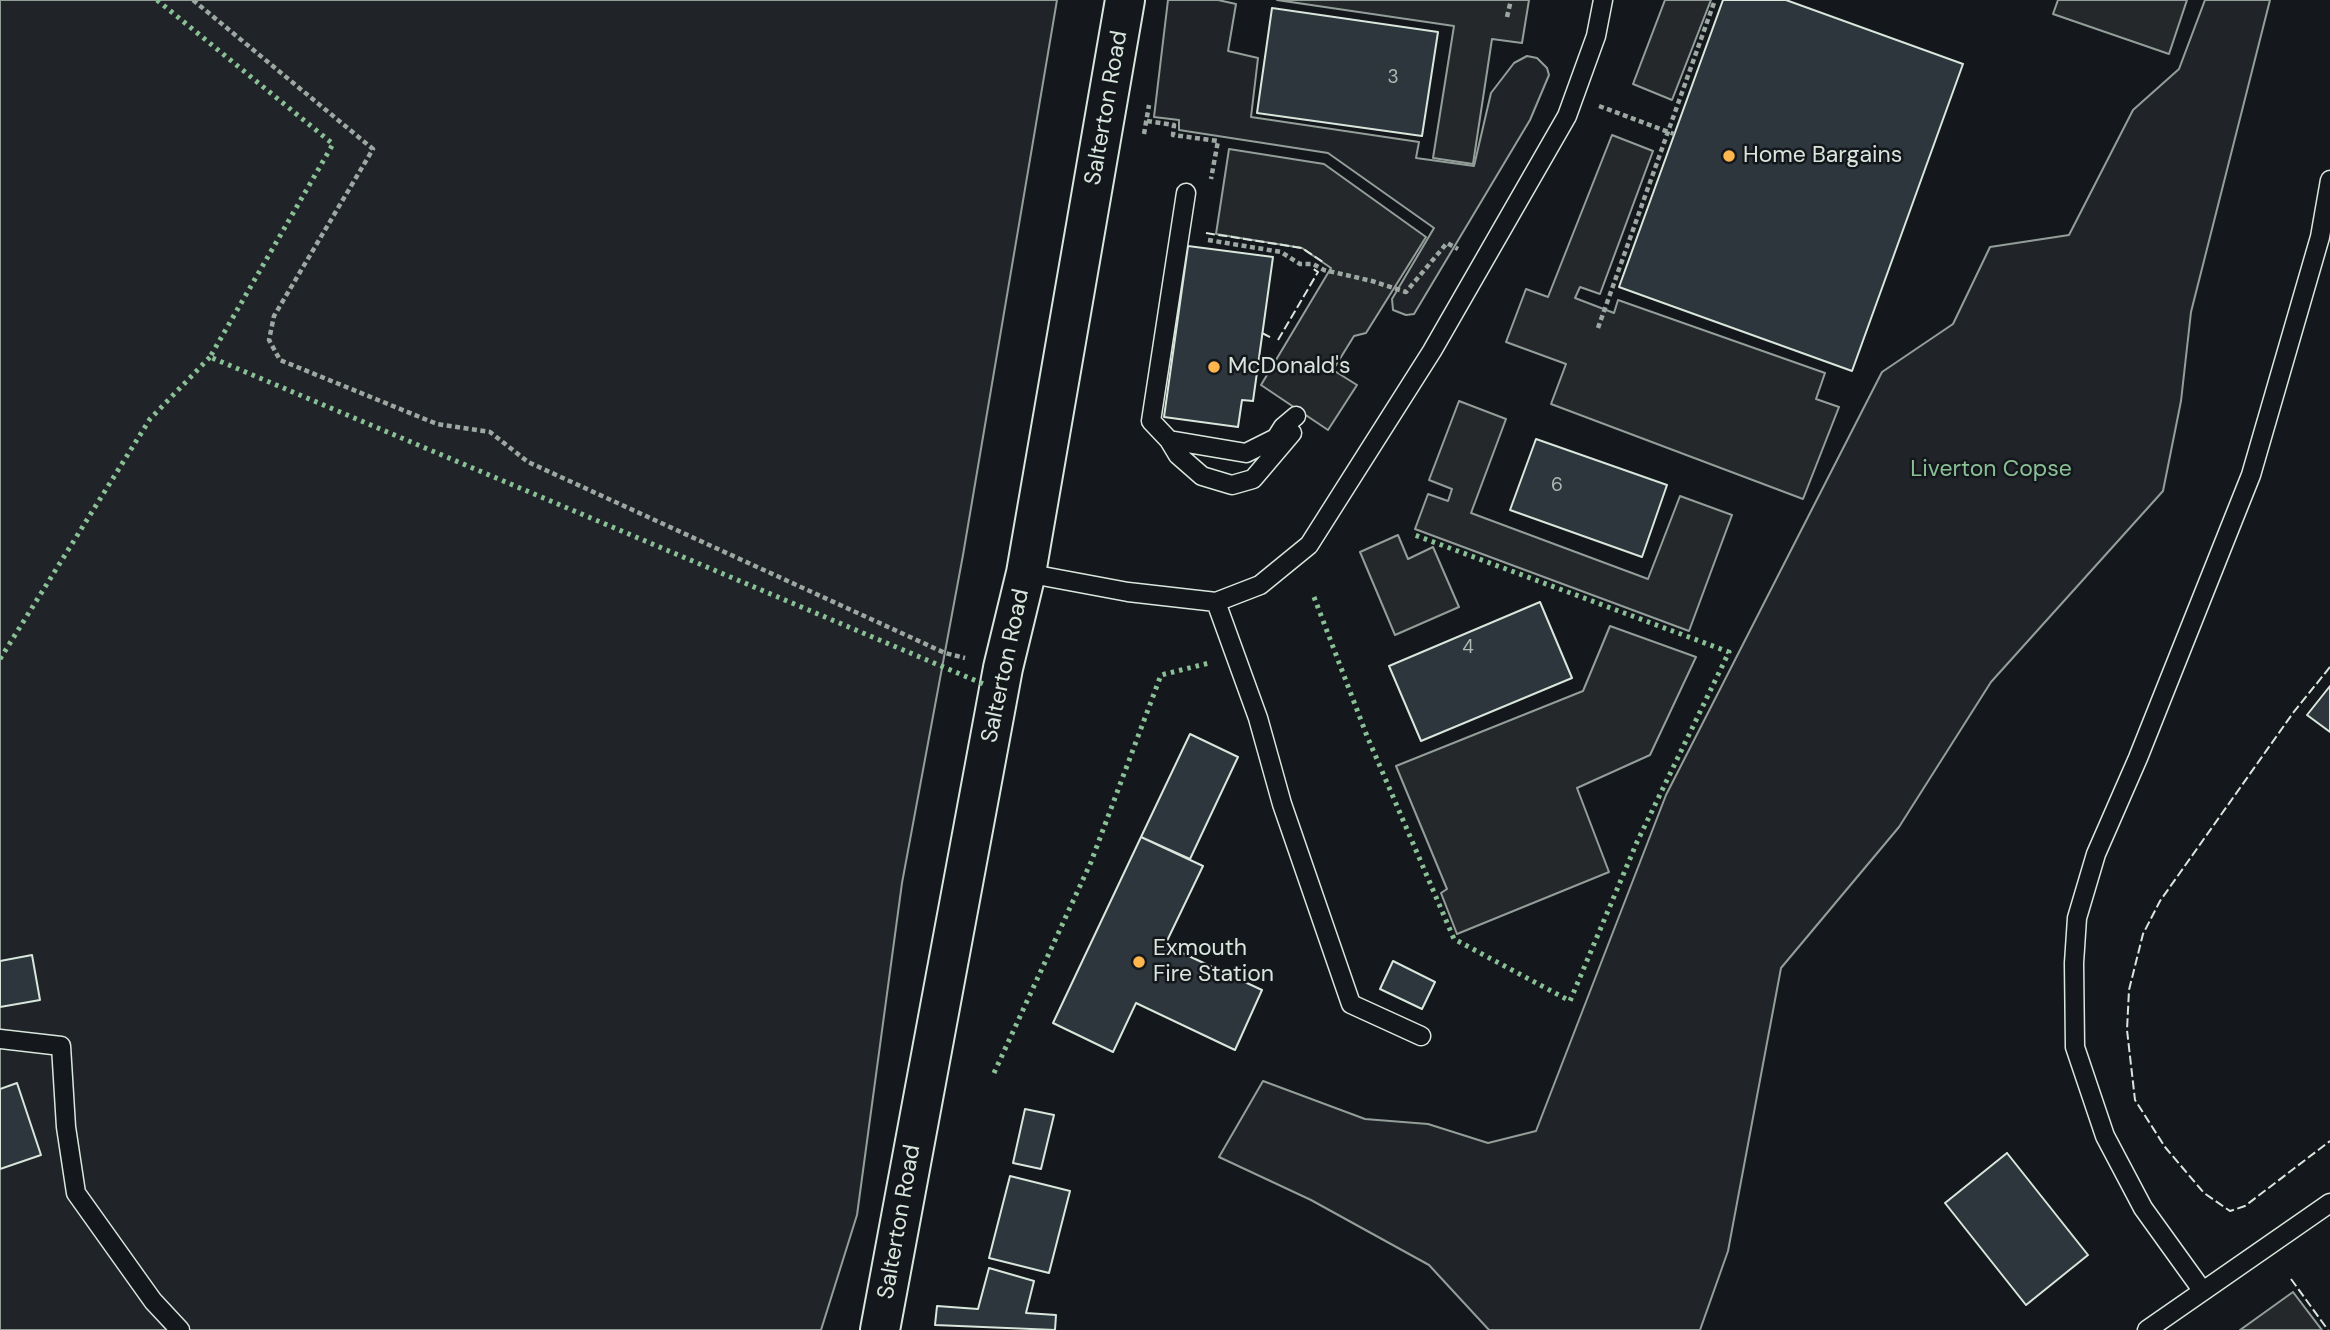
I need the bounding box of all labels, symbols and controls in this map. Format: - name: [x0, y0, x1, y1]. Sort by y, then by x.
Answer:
- street label: Salterton Road: [1080, 29, 1134, 187]
- house number: 3: [1387, 67, 1399, 89]
- place label: Home Bargains: [1743, 142, 1902, 170]
- marker: Home Bargains: [1721, 148, 1737, 164]
- place label: McDonald's: [1228, 353, 1350, 381]
- marker: McDonald's: [1206, 359, 1222, 375]
- park label: Liverton Copse: [1910, 456, 2072, 484]
- house number: 6: [1551, 475, 1563, 497]
- street label: Salterton Road: [976, 587, 1036, 745]
- house number: 4: [1462, 637, 1474, 659]
- place label: Exmouth Fire Station: [1153, 935, 1274, 989]
- marker: Exmouth Fire Station: [1131, 954, 1147, 970]
- street label: Salterton Road: [873, 1143, 927, 1301]

